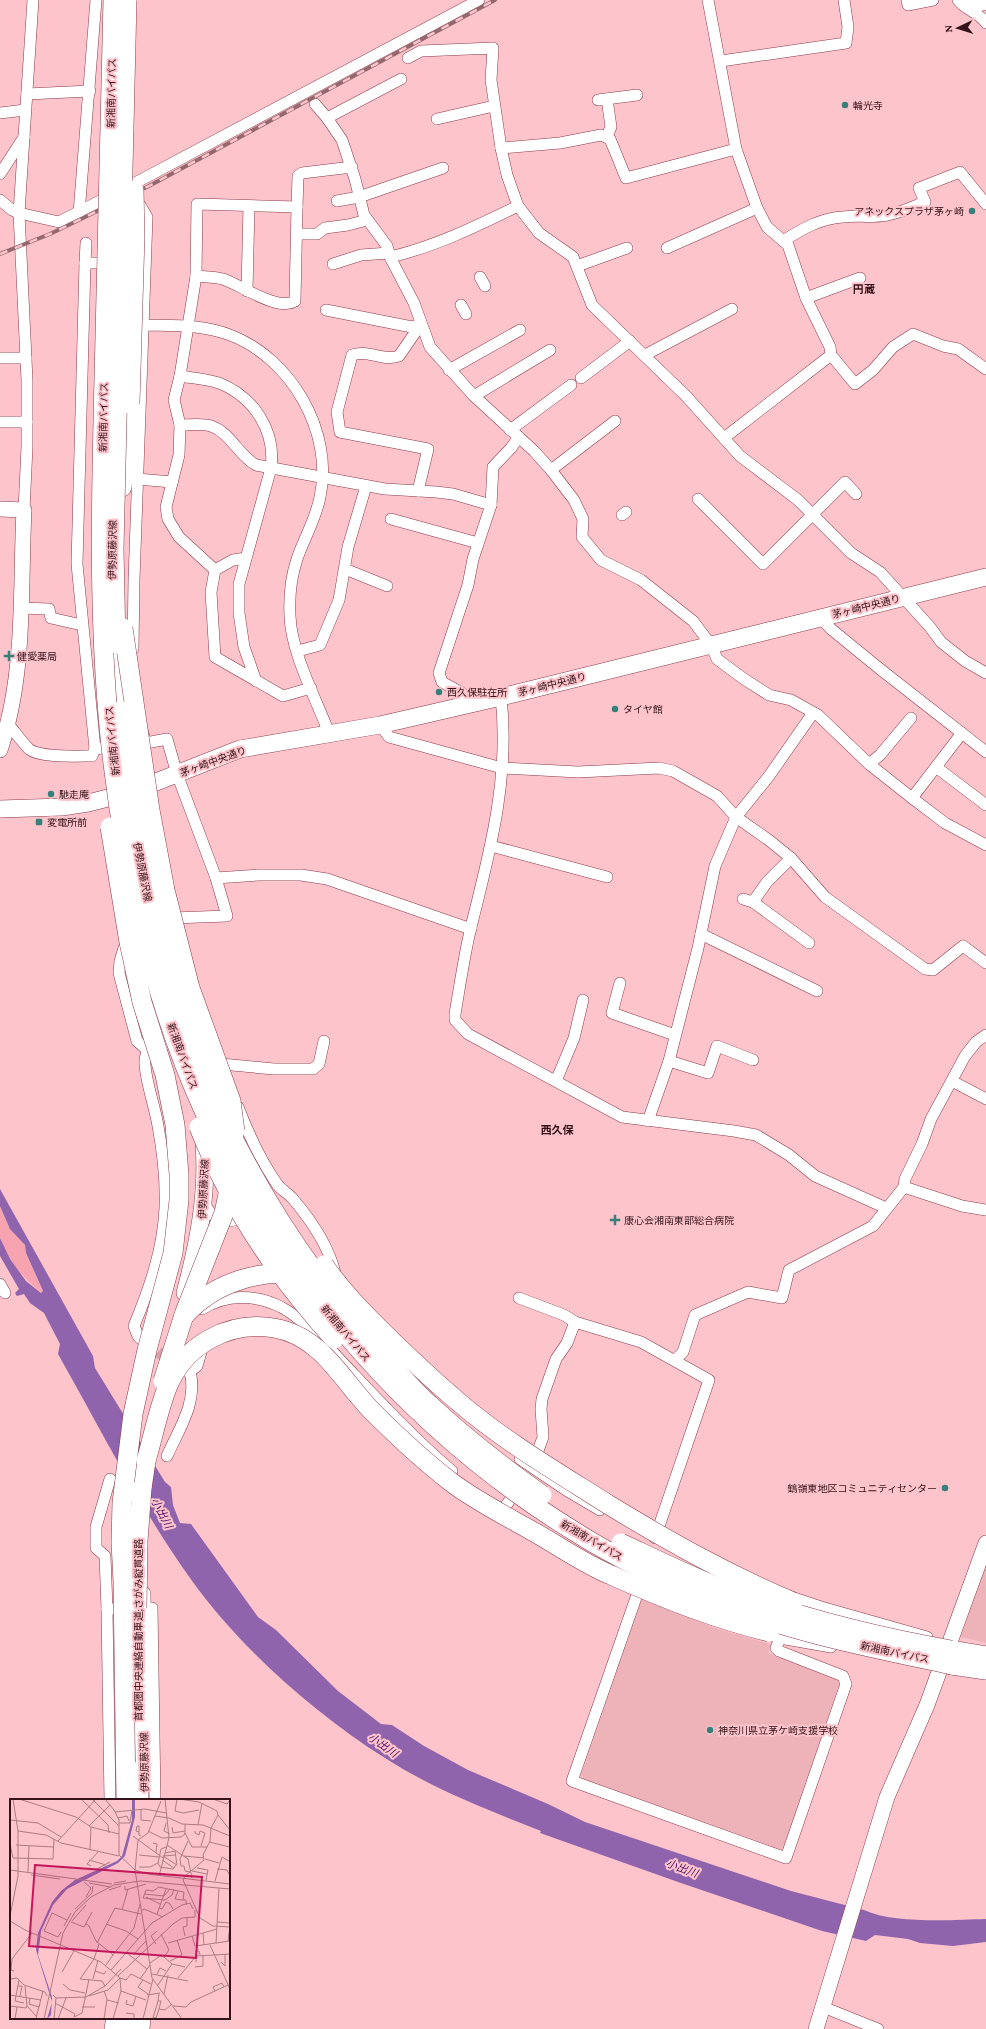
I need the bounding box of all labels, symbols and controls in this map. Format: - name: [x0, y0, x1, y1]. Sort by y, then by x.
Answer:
- north arrow: [938, 8, 978, 48]
- text: N: [942, 24, 954, 33]
- street label: 新湘南バイパス: [105, 58, 118, 128]
- marker: 輪光寺: [840, 100, 850, 110]
- place label: 輪光寺: [853, 100, 883, 111]
- place label: アネックスプラザ茅ヶ崎: [854, 206, 964, 217]
- marker: アネックスプラザ茅ヶ崎: [967, 206, 977, 216]
- district label: 円蔵: [853, 283, 875, 295]
- street label: 新湘南バイパス: [97, 382, 110, 452]
- street label: 伊勢原藤沢線: [106, 520, 119, 580]
- street label: 茅ヶ崎中央通り: [831, 593, 901, 620]
- marker: 健愛薬局: [4, 651, 14, 661]
- place label: 健愛薬局: [17, 651, 57, 662]
- street label: 茅ヶ崎中央通り: [517, 671, 587, 698]
- marker: 西久保駐在所: [434, 687, 444, 697]
- place label: 西久保駐在所: [447, 687, 507, 698]
- marker: タイヤ館: [610, 704, 620, 714]
- place label: タイヤ館: [623, 704, 663, 715]
- street label: 新湘南バイパス: [103, 706, 122, 776]
- street label: 茅ヶ崎中央通り: [178, 744, 248, 779]
- marker: 馳走庵: [46, 789, 56, 799]
- place label: 馳走庵: [59, 789, 89, 800]
- marker: 変電所前: [34, 817, 44, 827]
- place label: 変電所前: [47, 817, 87, 828]
- street label: 伊勢原藤沢線: [131, 842, 154, 903]
- street label: 新湘南バイパス: [165, 1021, 200, 1091]
- district label: 西久保: [541, 1124, 574, 1136]
- street label: 伊勢原藤沢線: [196, 1159, 211, 1219]
- marker: 康心会湘南東部総合病院: [609, 1214, 621, 1226]
- place label: 康心会湘南東部総合病院: [624, 1215, 734, 1226]
- street label: 新湘南バイパス: [319, 1303, 372, 1364]
- place label: 鶴嶺東地区コミュニティセンター: [788, 1483, 937, 1494]
- marker: 鶴嶺東地区コミュニティセンター: [940, 1483, 950, 1493]
- water label: 小出川: [149, 1496, 176, 1531]
- street label: 新湘南バイパス: [559, 1518, 625, 1563]
- street label: 首都圏中央連絡自動車道;さがみ縦貫道路: [133, 1539, 144, 1721]
- street label: 新湘南バイパス: [860, 1640, 930, 1665]
- marker: 神奈川県立茅ケ崎支援学校: [705, 1725, 715, 1735]
- place label: 神奈川県立茅ケ崎支援学校: [718, 1725, 838, 1736]
- water label: 小出川: [366, 1731, 401, 1760]
- street label: 伊勢原藤沢線: [138, 1732, 151, 1792]
- inset map: [10, 1799, 230, 2019]
- water label: 小出川: [664, 1857, 700, 1880]

